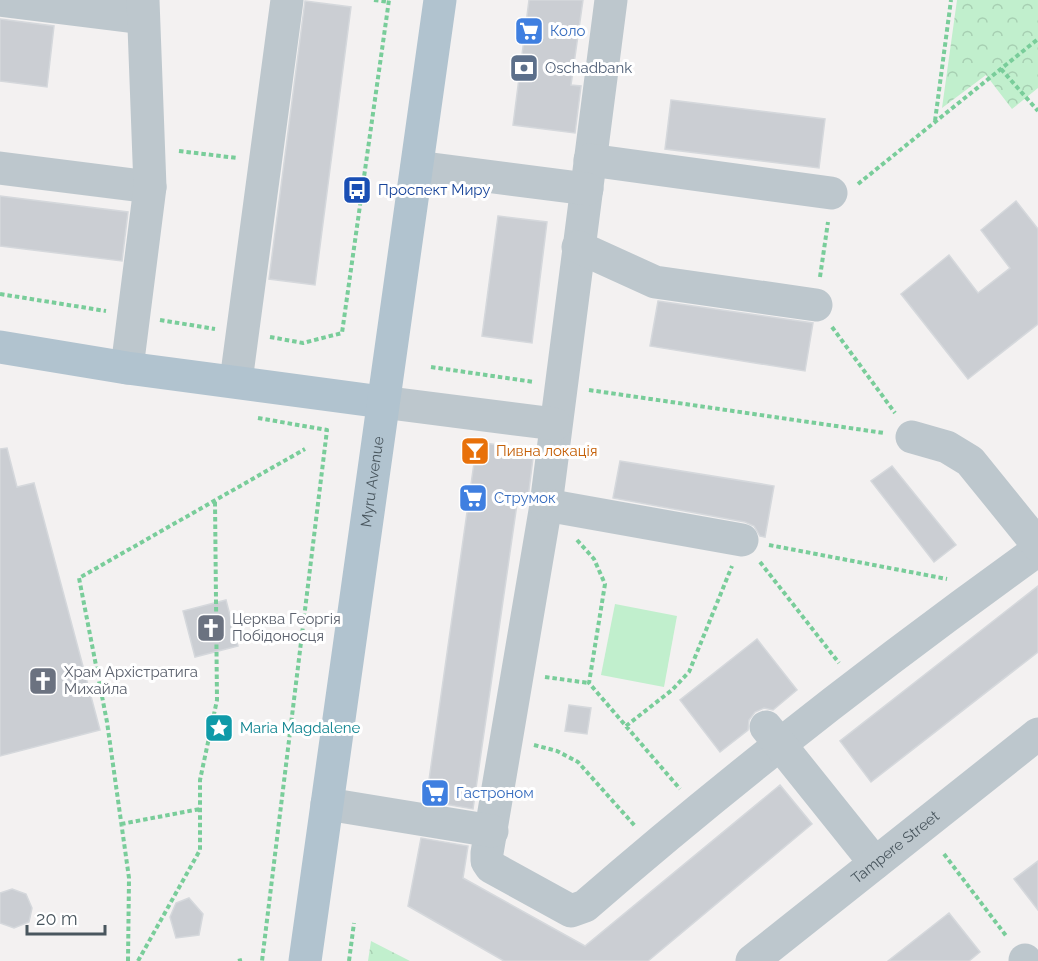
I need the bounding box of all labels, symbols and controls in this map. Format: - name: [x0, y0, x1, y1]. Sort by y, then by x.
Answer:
- supermarket icon: Коло: [513, 15, 545, 47]
- place label: Коло: [550, 22, 586, 40]
- bank icon: Oschadbank: [508, 52, 540, 84]
- place label: Oschadbank: [545, 59, 632, 77]
- bus stop icon: Проспект Миру: [341, 174, 373, 206]
- place label: Проспект Миру: [378, 181, 490, 199]
- street label: Myru Avenue: [357, 435, 388, 528]
- bar icon: Пивна локація: [459, 435, 491, 467]
- place label: Пивна локація: [496, 442, 598, 460]
- supermarket icon: Струмок: [457, 482, 489, 514]
- place label: Струмок: [494, 489, 556, 507]
- place label: Церква Георгія Побідоносця: [232, 610, 341, 645]
- church icon: Церква Георгія Побідоносця: [195, 612, 227, 644]
- place label: Храм Архістратига Михайла: [64, 663, 198, 698]
- church icon: Храм Архістратига Михайла: [27, 665, 59, 697]
- place icon: Maria Magdalene: [203, 712, 235, 744]
- place label: Maria Magdalene: [240, 719, 360, 737]
- supermarket icon: Гастроном: [419, 777, 451, 809]
- place label: Гастроном: [456, 784, 534, 802]
- street label: Tampere Street: [848, 807, 943, 888]
- scale bar: [27, 898, 105, 936]
- text: 20 m: [36, 908, 78, 929]

